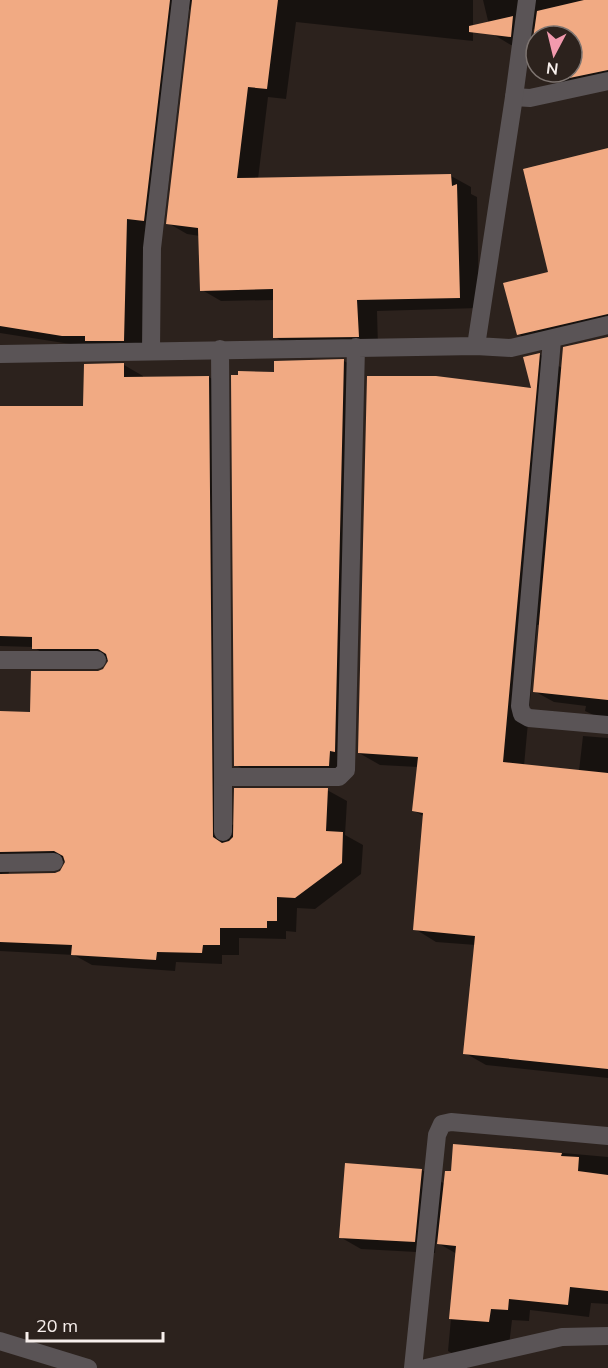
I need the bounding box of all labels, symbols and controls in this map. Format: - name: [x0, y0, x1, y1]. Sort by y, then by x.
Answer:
- north arrow: [524, 24, 584, 84]
- text: N: [545, 58, 559, 80]
- scale bar: [27, 1305, 164, 1343]
- text: 20 m: [36, 1314, 78, 1337]

